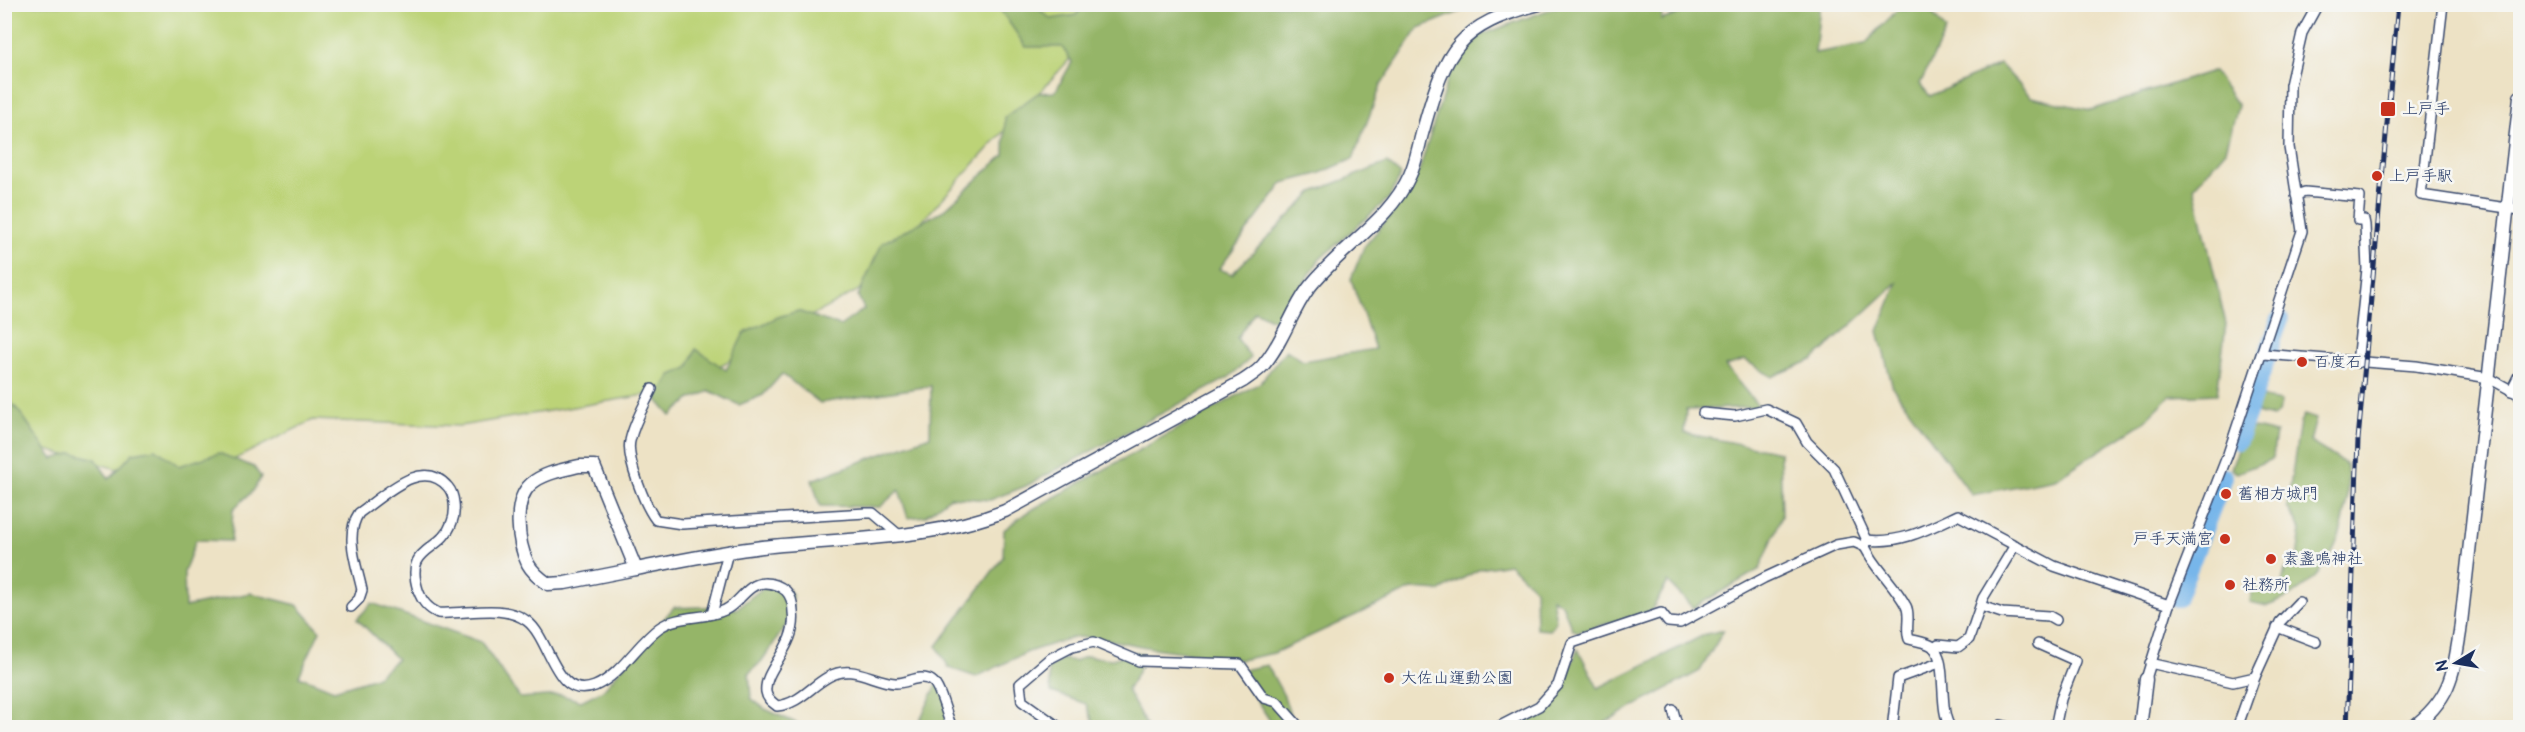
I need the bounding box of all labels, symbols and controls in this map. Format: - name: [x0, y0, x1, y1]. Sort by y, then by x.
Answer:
- place label: 上戸手: [2402, 99, 2450, 119]
- marker: 上戸手: [2379, 100, 2397, 118]
- place label: 上戸手駅: [2389, 166, 2453, 186]
- marker: 上戸手駅: [2370, 169, 2384, 183]
- place label: 百度石: [2314, 352, 2362, 372]
- marker: 百度石: [2295, 355, 2309, 369]
- place label: 舊相方城門: [2238, 484, 2318, 504]
- marker: 舊相方城門: [2219, 487, 2233, 501]
- place label: 戸手天満宮: [2133, 529, 2213, 549]
- marker: 戸手天満宮: [2218, 532, 2232, 546]
- place label: 素盞嗚神社: [2283, 549, 2363, 569]
- marker: 素盞嗚神社: [2264, 552, 2278, 566]
- place label: 社務所: [2242, 575, 2290, 595]
- marker: 社務所: [2223, 578, 2237, 592]
- north arrow: [2426, 633, 2486, 693]
- text: N: [2431, 658, 2453, 673]
- place label: 大佐山運動公園: [1401, 668, 1513, 688]
- marker: 大佐山運動公園: [1382, 671, 1396, 685]

